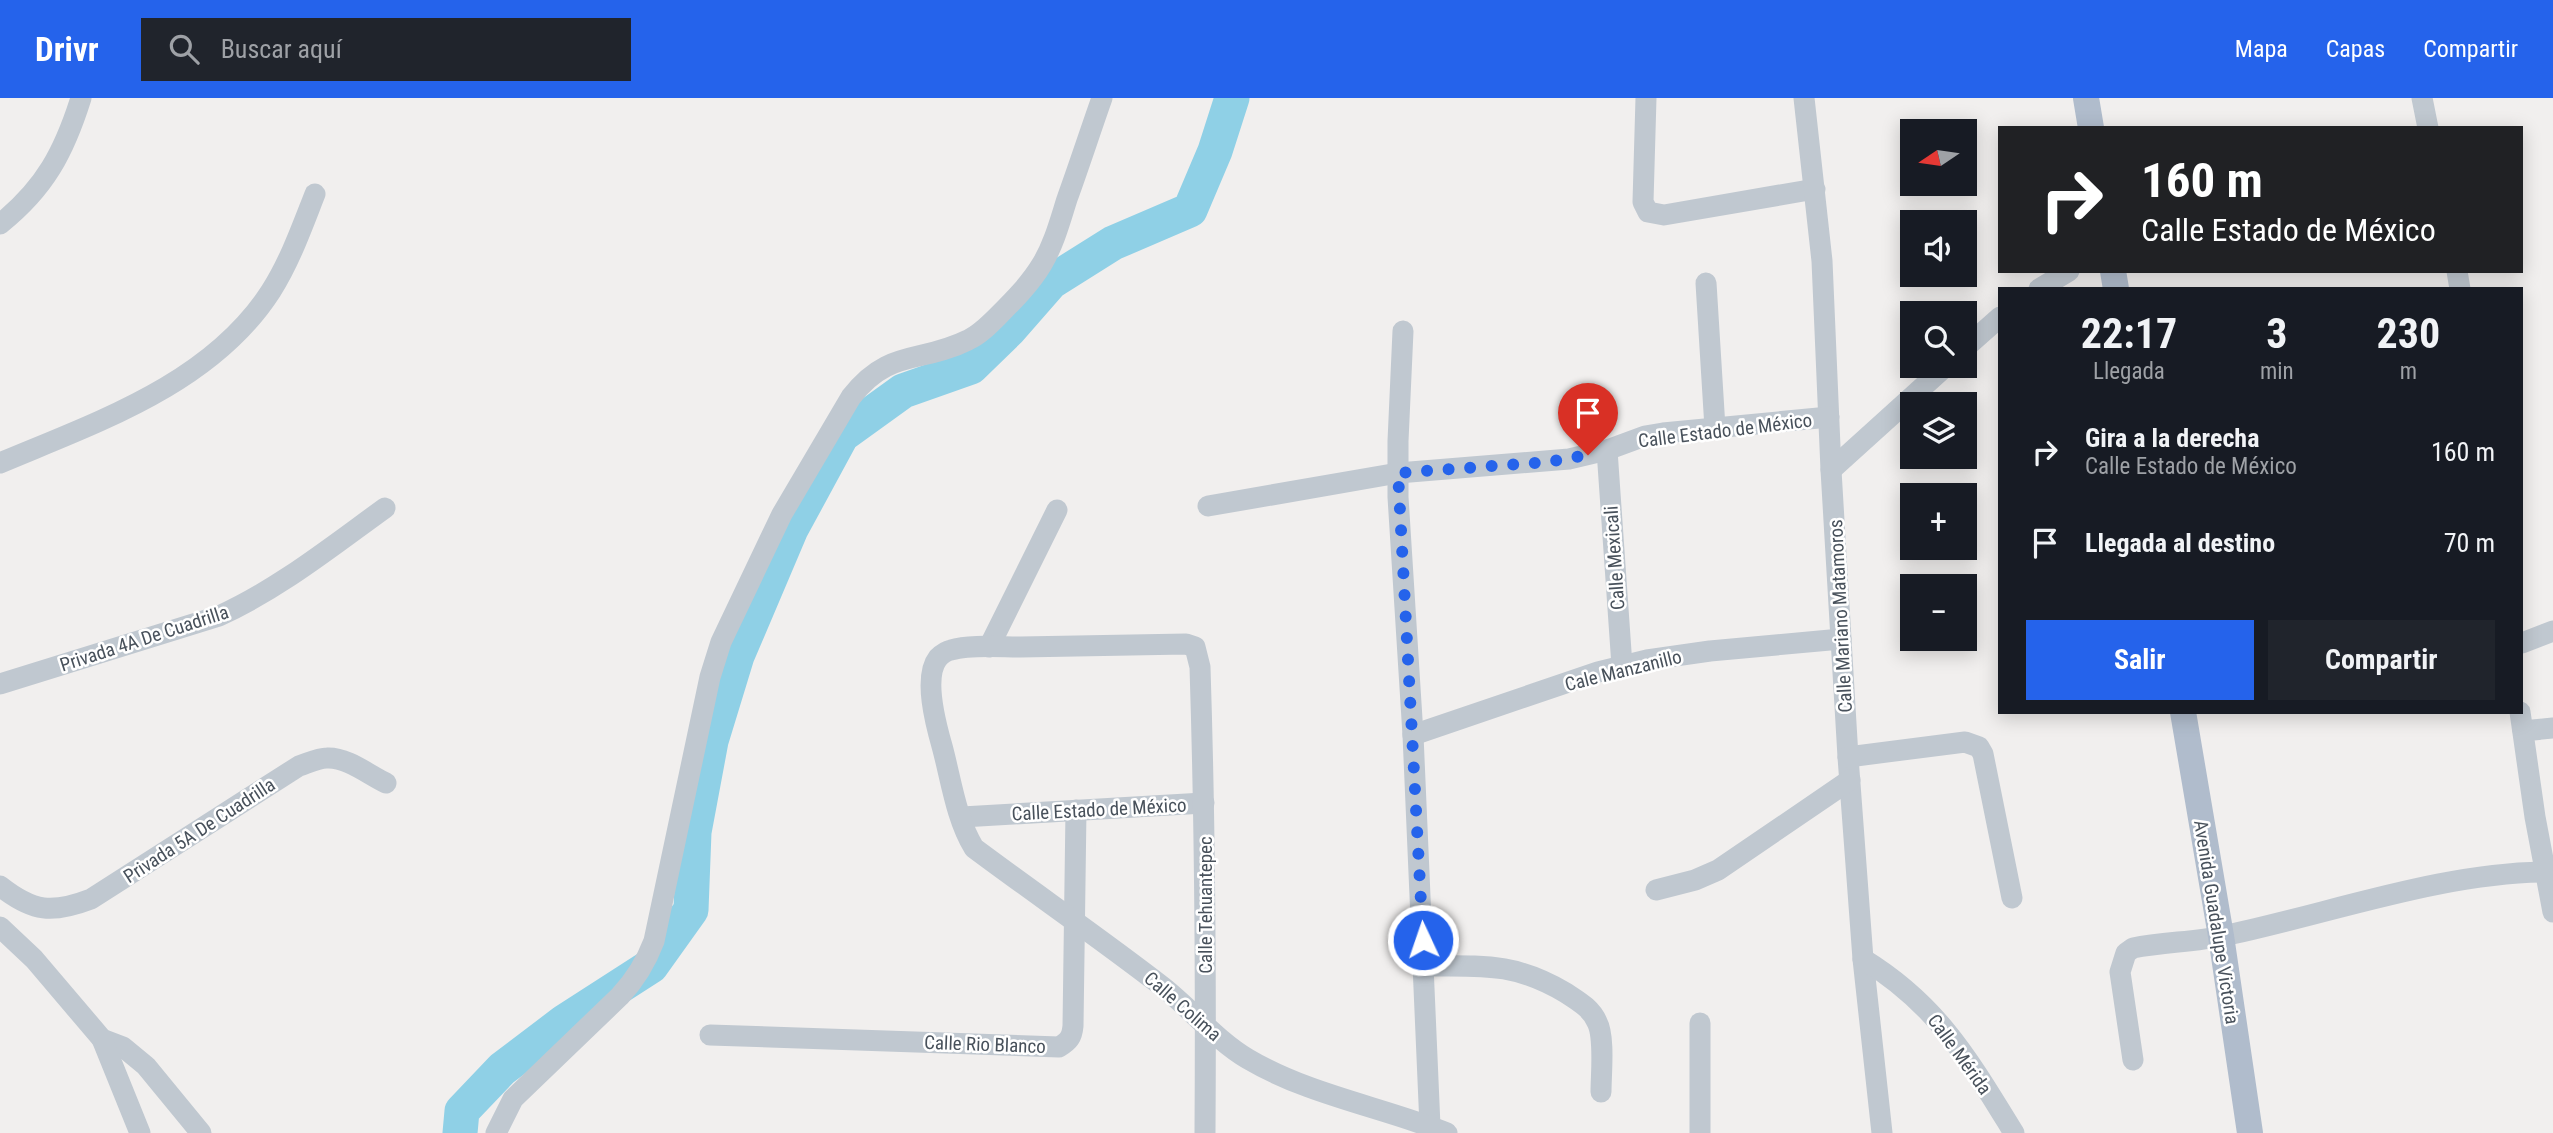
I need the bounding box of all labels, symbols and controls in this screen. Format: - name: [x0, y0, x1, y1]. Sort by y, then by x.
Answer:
- search box: [141, 18, 631, 81]
- text: Drivr: [35, 30, 99, 69]
- icon: search: [165, 30, 203, 68]
- text: Buscar aquí: [221, 34, 342, 64]
- text: Mapa: [2235, 35, 2288, 63]
- text: Capas: [2326, 35, 2385, 63]
- text: Compartir: [2423, 35, 2518, 63]
- north arrow: [1900, 119, 1978, 196]
- map controls: [1900, 119, 1977, 651]
- text: 160 m: [2141, 152, 2263, 209]
- icon: right: [2026, 154, 2117, 245]
- button: sound: [1900, 210, 1977, 287]
- text: Calle Estado de México: [2141, 211, 2436, 249]
- button: search: [1900, 301, 1977, 378]
- text: 22:17: [2081, 309, 2177, 358]
- text: 3: [2266, 309, 2287, 358]
- text: 230: [2376, 309, 2440, 358]
- text: Llegada: [2093, 358, 2165, 385]
- text: min: [2260, 358, 2294, 385]
- text: m: [2400, 358, 2417, 385]
- pin: [1558, 383, 1618, 455]
- button: layers: [1900, 392, 1977, 469]
- icon: arrive: [1569, 394, 1607, 432]
- street label: Calle Estado de México: [1637, 408, 1813, 453]
- text: Gira a la derecha: [2085, 423, 2259, 453]
- icon: right: [2026, 433, 2064, 471]
- text: 160 m: [2431, 437, 2495, 467]
- text: Calle Estado de México: [2085, 453, 2297, 480]
- button: +: [1900, 483, 1977, 560]
- street label: Calle Mexicali: [1599, 505, 1630, 611]
- street label: Calle Mariano Matamoros: [1824, 519, 1857, 713]
- icon: arrive: [2026, 524, 2064, 562]
- text: Llegada al destino: [2085, 528, 2275, 558]
- text: 70 m: [2444, 528, 2495, 558]
- button: −: [1900, 574, 1977, 651]
- street label: Privada 4A De Cuadrilla: [57, 600, 231, 677]
- button: Salir: [2026, 620, 2254, 700]
- button: Compartir: [2268, 620, 2495, 700]
- street label: Cale Manzanillo: [1562, 645, 1684, 696]
- street label: Privada 5A De Cuadrilla: [119, 773, 279, 888]
- street label: Calle Estado de México: [1011, 793, 1187, 826]
- street label: Avenida Guadalupe Victoria: [2189, 819, 2244, 1026]
- street label: Calle Tehuantepec: [1194, 836, 1217, 974]
- position arrow: [1386, 903, 1460, 977]
- street label: Calle Colima: [1140, 967, 1226, 1046]
- street label: Calle Mérida: [1923, 1010, 1996, 1099]
- street label: Calle Rio Blanco: [924, 1031, 1046, 1058]

